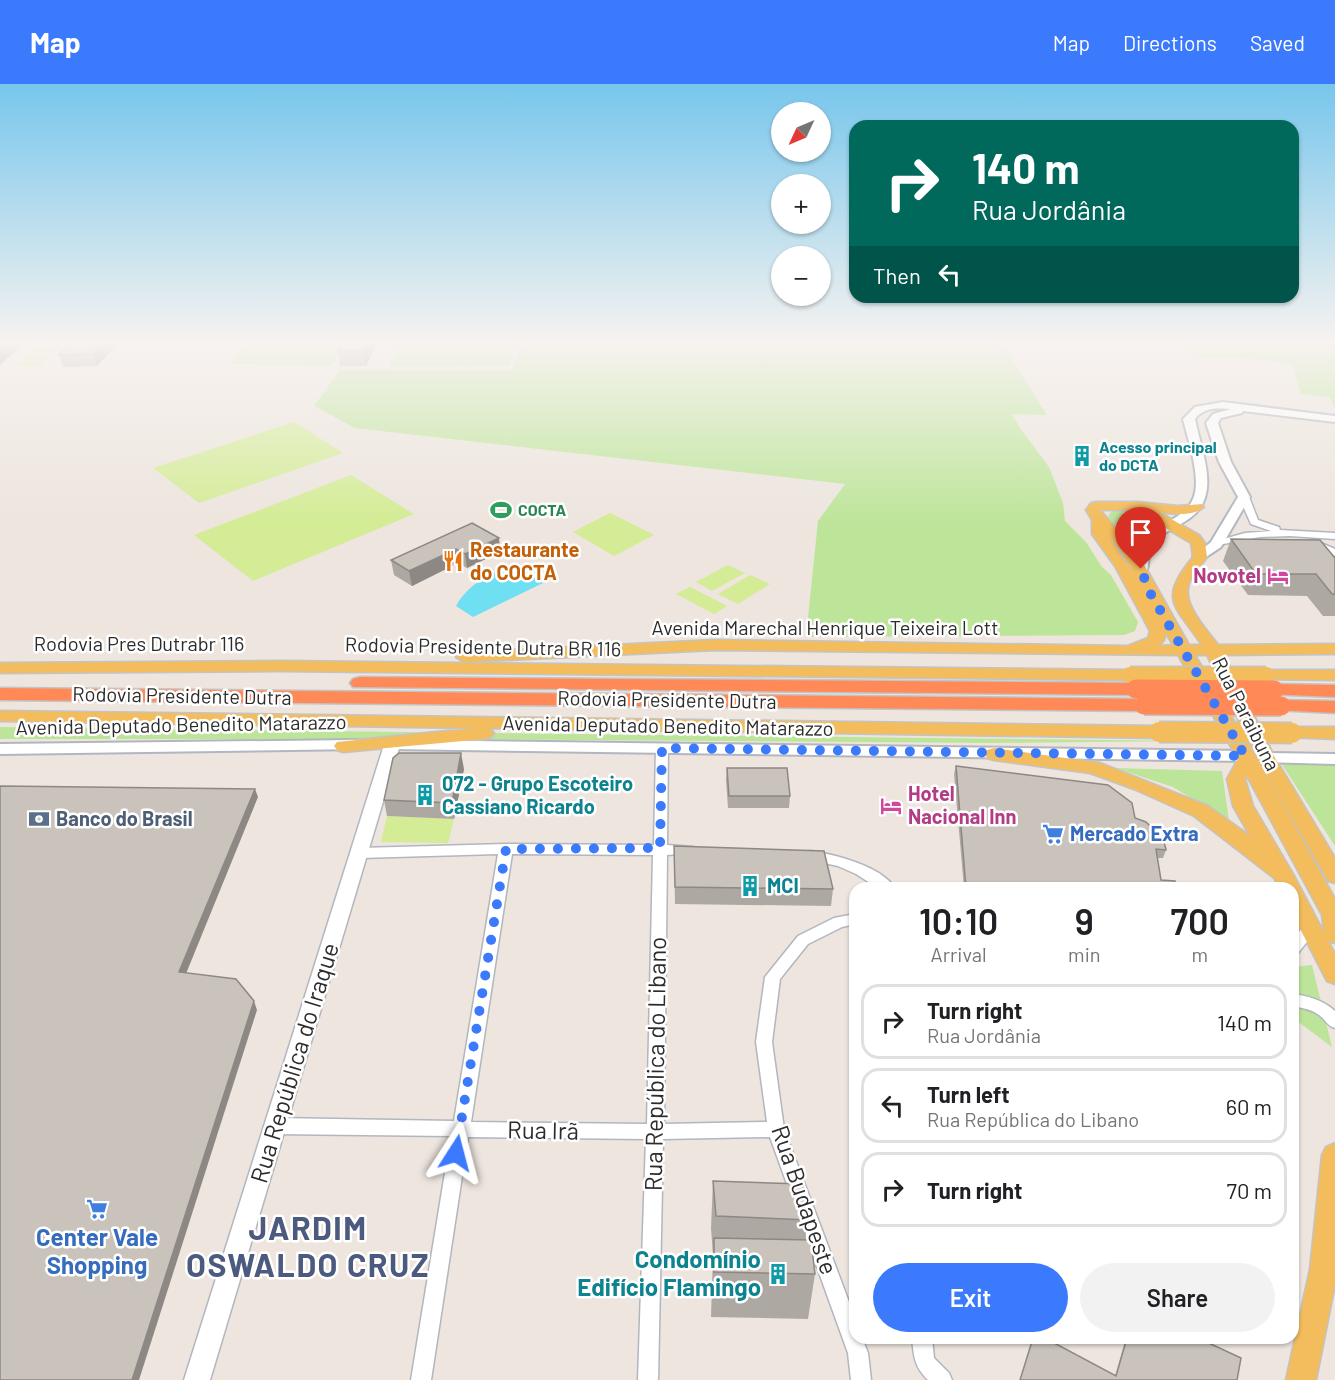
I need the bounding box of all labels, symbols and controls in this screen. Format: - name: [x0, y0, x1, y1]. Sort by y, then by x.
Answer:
- text: Map: [30, 25, 81, 59]
- text: Map: [1053, 30, 1090, 55]
- text: Directions: [1123, 30, 1217, 55]
- text: Saved: [1250, 30, 1305, 55]
- north arrow: [771, 102, 831, 162]
- map controls: [771, 102, 831, 306]
- text: 140 m: [972, 142, 1080, 192]
- icon: right: [873, 144, 951, 222]
- button: +: [771, 174, 831, 234]
- text: Rua Jordânia: [972, 193, 1126, 225]
- button: −: [771, 246, 831, 306]
- icon: left: [933, 258, 966, 291]
- text: Then: [873, 262, 921, 288]
- place label: Acesso principal do DCTA: [1099, 437, 1217, 474]
- building icon: Acesso principal do DCTA: [1070, 444, 1094, 468]
- sports icon: COCTA: [489, 498, 513, 522]
- place label: COCTA: [518, 500, 567, 519]
- pin: [1115, 507, 1166, 569]
- icon: arrive: [1124, 516, 1157, 549]
- place label: Restaurante do COCTA: [470, 537, 579, 584]
- restaurant icon: Restaurante do COCTA: [441, 549, 465, 573]
- place label: Novotel: [1193, 563, 1261, 587]
- hotel icon: Novotel: [1266, 564, 1290, 588]
- street label: Avenida Marechal Henrique Teixeira Lott: [652, 615, 998, 639]
- street label: Rodovia Pres Dutrabr 116: [34, 631, 244, 655]
- street label: Rodovia Presidente Dutra BR 116: [345, 632, 621, 660]
- street label: Rua Paraibuna: [1208, 653, 1286, 774]
- street label: Rodovia Presidente Dutra: [72, 681, 292, 709]
- street label: Rodovia Presidente Dutra: [557, 685, 777, 713]
- street label: Avenida Deputado Benedito Matarazzo: [15, 709, 347, 739]
- street label: Avenida Deputado Benedito Matarazzo: [502, 710, 834, 740]
- place label: 072 - Grupo Escoteiro Cassiano Ricardo: [442, 771, 633, 818]
- place label: Hotel Nacional Inn: [908, 781, 1016, 828]
- building icon: 072 - Grupo Escoteiro Cassiano Ricardo: [413, 783, 437, 807]
- hotel icon: Hotel Nacional Inn: [879, 794, 903, 818]
- place label: Banco do Brasil: [56, 806, 193, 830]
- bank icon: Banco do Brasil: [27, 807, 51, 831]
- place label: Mercado Extra: [1070, 821, 1199, 845]
- supermarket icon: Mercado Extra: [1041, 822, 1065, 846]
- place label: MCI: [767, 873, 799, 897]
- building icon: MCI: [738, 874, 762, 898]
- text: 10:10: [919, 899, 998, 942]
- text: 9: [1075, 899, 1094, 942]
- text: 700: [1171, 899, 1229, 942]
- street label: Rua República do Libano: [638, 937, 671, 1191]
- street label: Rua República do Iraque: [243, 939, 344, 1186]
- text: Arrival: [931, 942, 987, 966]
- text: min: [1068, 942, 1101, 966]
- text: m: [1191, 942, 1208, 966]
- text: Turn right: [927, 997, 1022, 1023]
- icon: right: [876, 1005, 909, 1038]
- text: 140 m: [1217, 1009, 1272, 1035]
- text: Rua Jordânia: [927, 1023, 1041, 1047]
- text: Turn left: [927, 1081, 1010, 1107]
- icon: left: [876, 1089, 909, 1122]
- text: 60 m: [1226, 1093, 1272, 1119]
- text: Rua República do Libano: [927, 1107, 1139, 1131]
- street label: Rua Irã: [507, 1114, 579, 1145]
- position arrow: [424, 1121, 488, 1185]
- street label: Rua Budapeste: [766, 1121, 845, 1278]
- icon: right: [876, 1173, 909, 1206]
- text: Turn right: [927, 1177, 1022, 1203]
- text: 70 m: [1227, 1177, 1272, 1203]
- supermarket icon: Center Vale Shopping: [85, 1197, 109, 1221]
- district label: JARDIM OSWALDO CRUZ: [186, 1208, 430, 1283]
- place label: Center Vale Shopping: [36, 1222, 158, 1279]
- place label: Condomínio Edifício Flamingo: [577, 1244, 761, 1301]
- building icon: Condomínio Edifício Flamingo: [766, 1262, 790, 1286]
- button: Exit: [873, 1263, 1068, 1332]
- button: Share: [1080, 1263, 1275, 1332]

